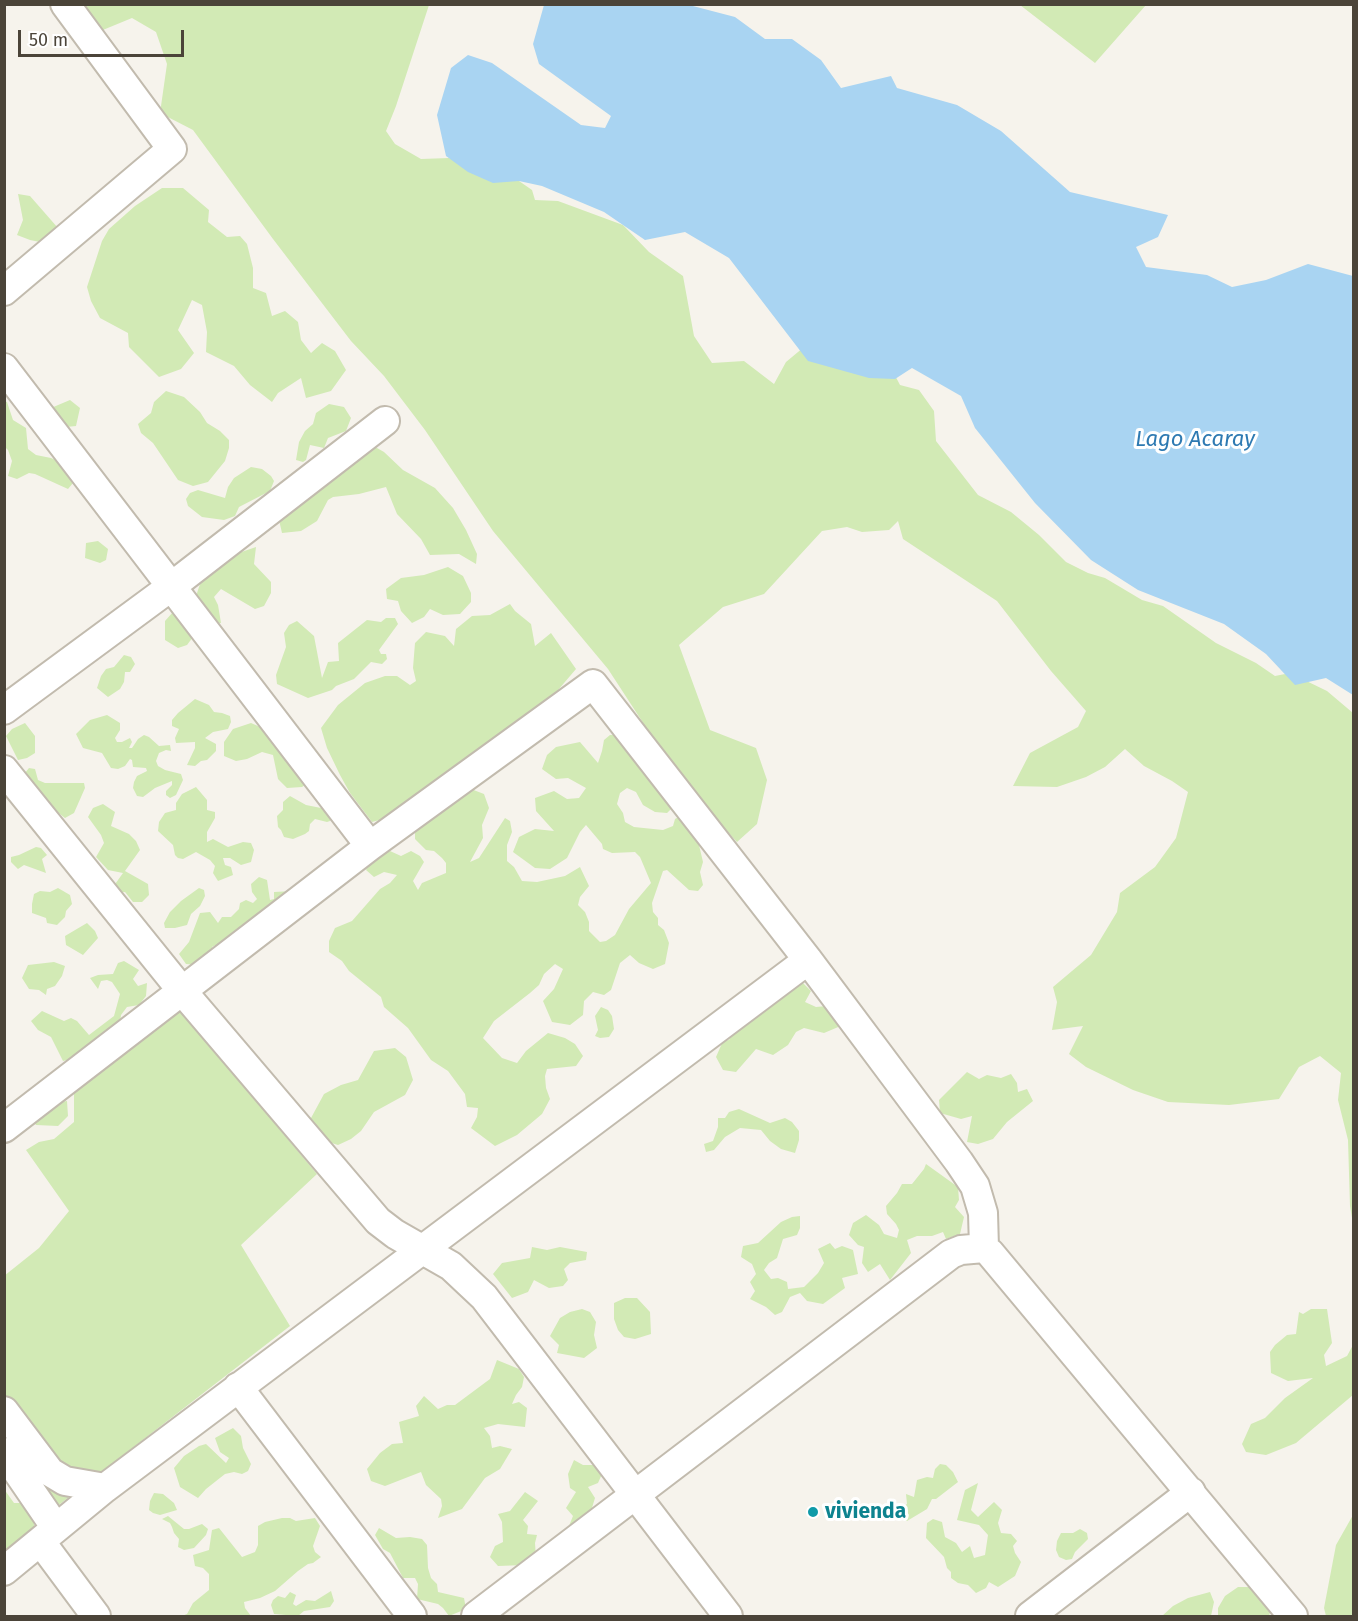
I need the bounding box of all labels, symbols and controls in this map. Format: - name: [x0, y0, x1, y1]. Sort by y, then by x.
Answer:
- scale bar: [21, 18, 188, 56]
- text: 50 m: [29, 29, 68, 51]
- water label: Lago Acaray: [1135, 427, 1255, 453]
- place label: vivienda: [825, 1499, 906, 1525]
- marker: vivienda: [806, 1505, 820, 1519]

